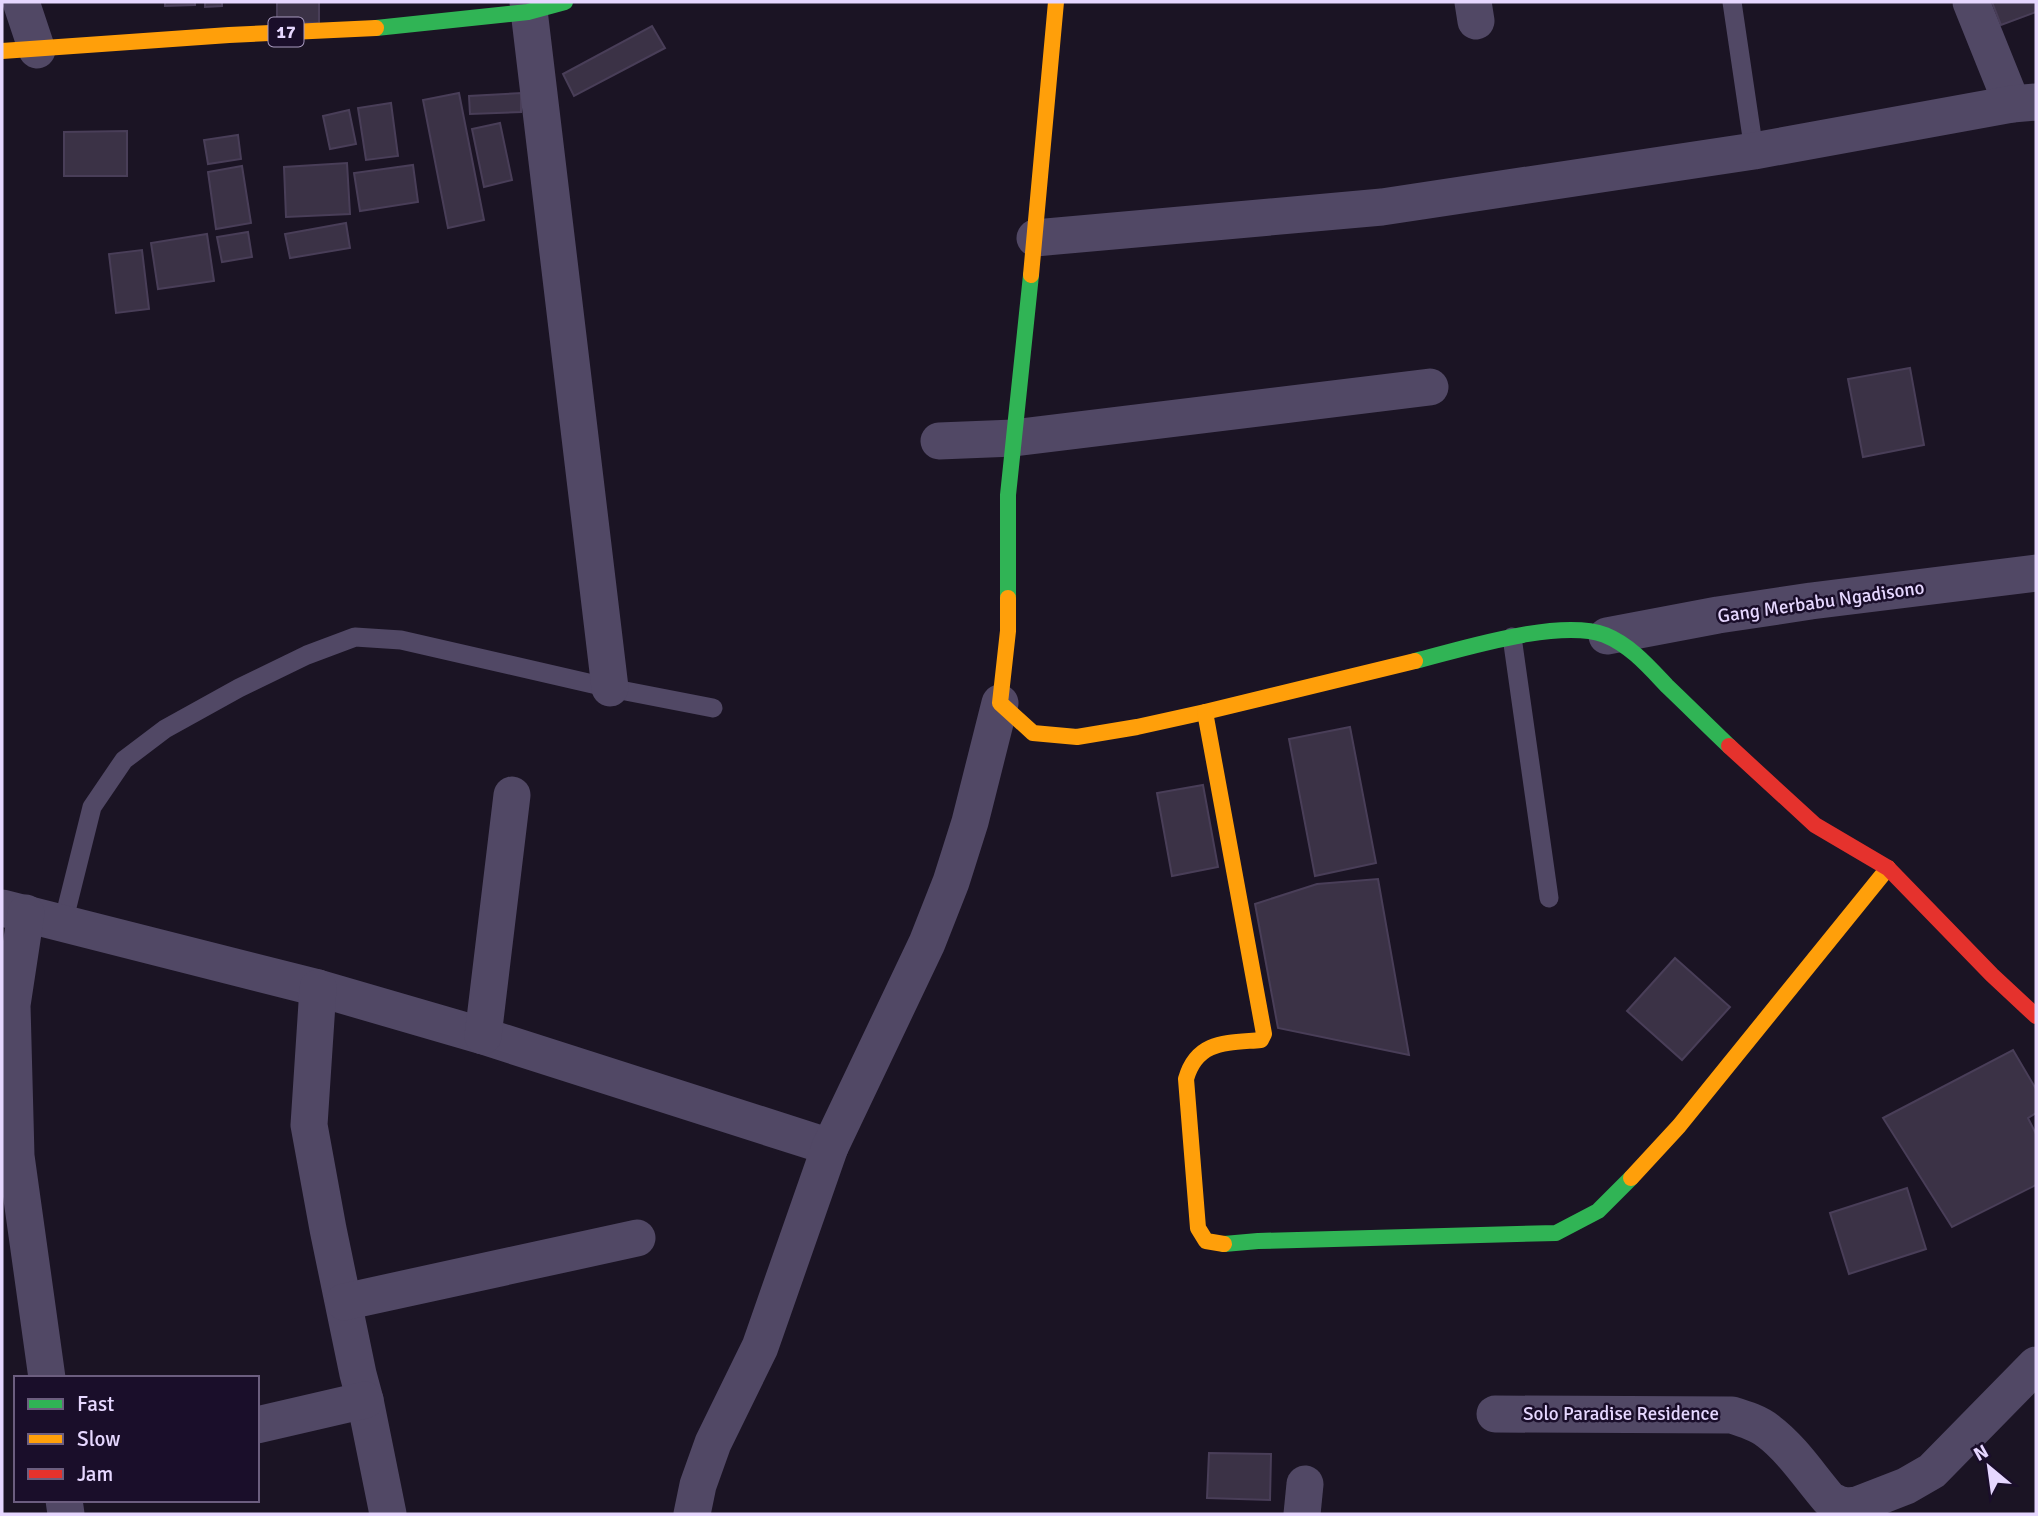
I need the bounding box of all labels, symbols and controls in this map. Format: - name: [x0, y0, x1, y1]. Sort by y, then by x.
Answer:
- road number: 17: [268, 17, 304, 46]
- street label: Gang Merbabu Ngadisono: [1716, 576, 1926, 628]
- legend: [14, 1376, 259, 1502]
- text: Fast: [77, 1391, 114, 1417]
- street label: Solo Paradise Residence: [1523, 1402, 1719, 1426]
- text: Slow: [77, 1426, 121, 1452]
- north arrow: [1954, 1432, 2024, 1502]
- text: N: [1970, 1439, 1993, 1467]
- text: Jam: [77, 1461, 113, 1487]

